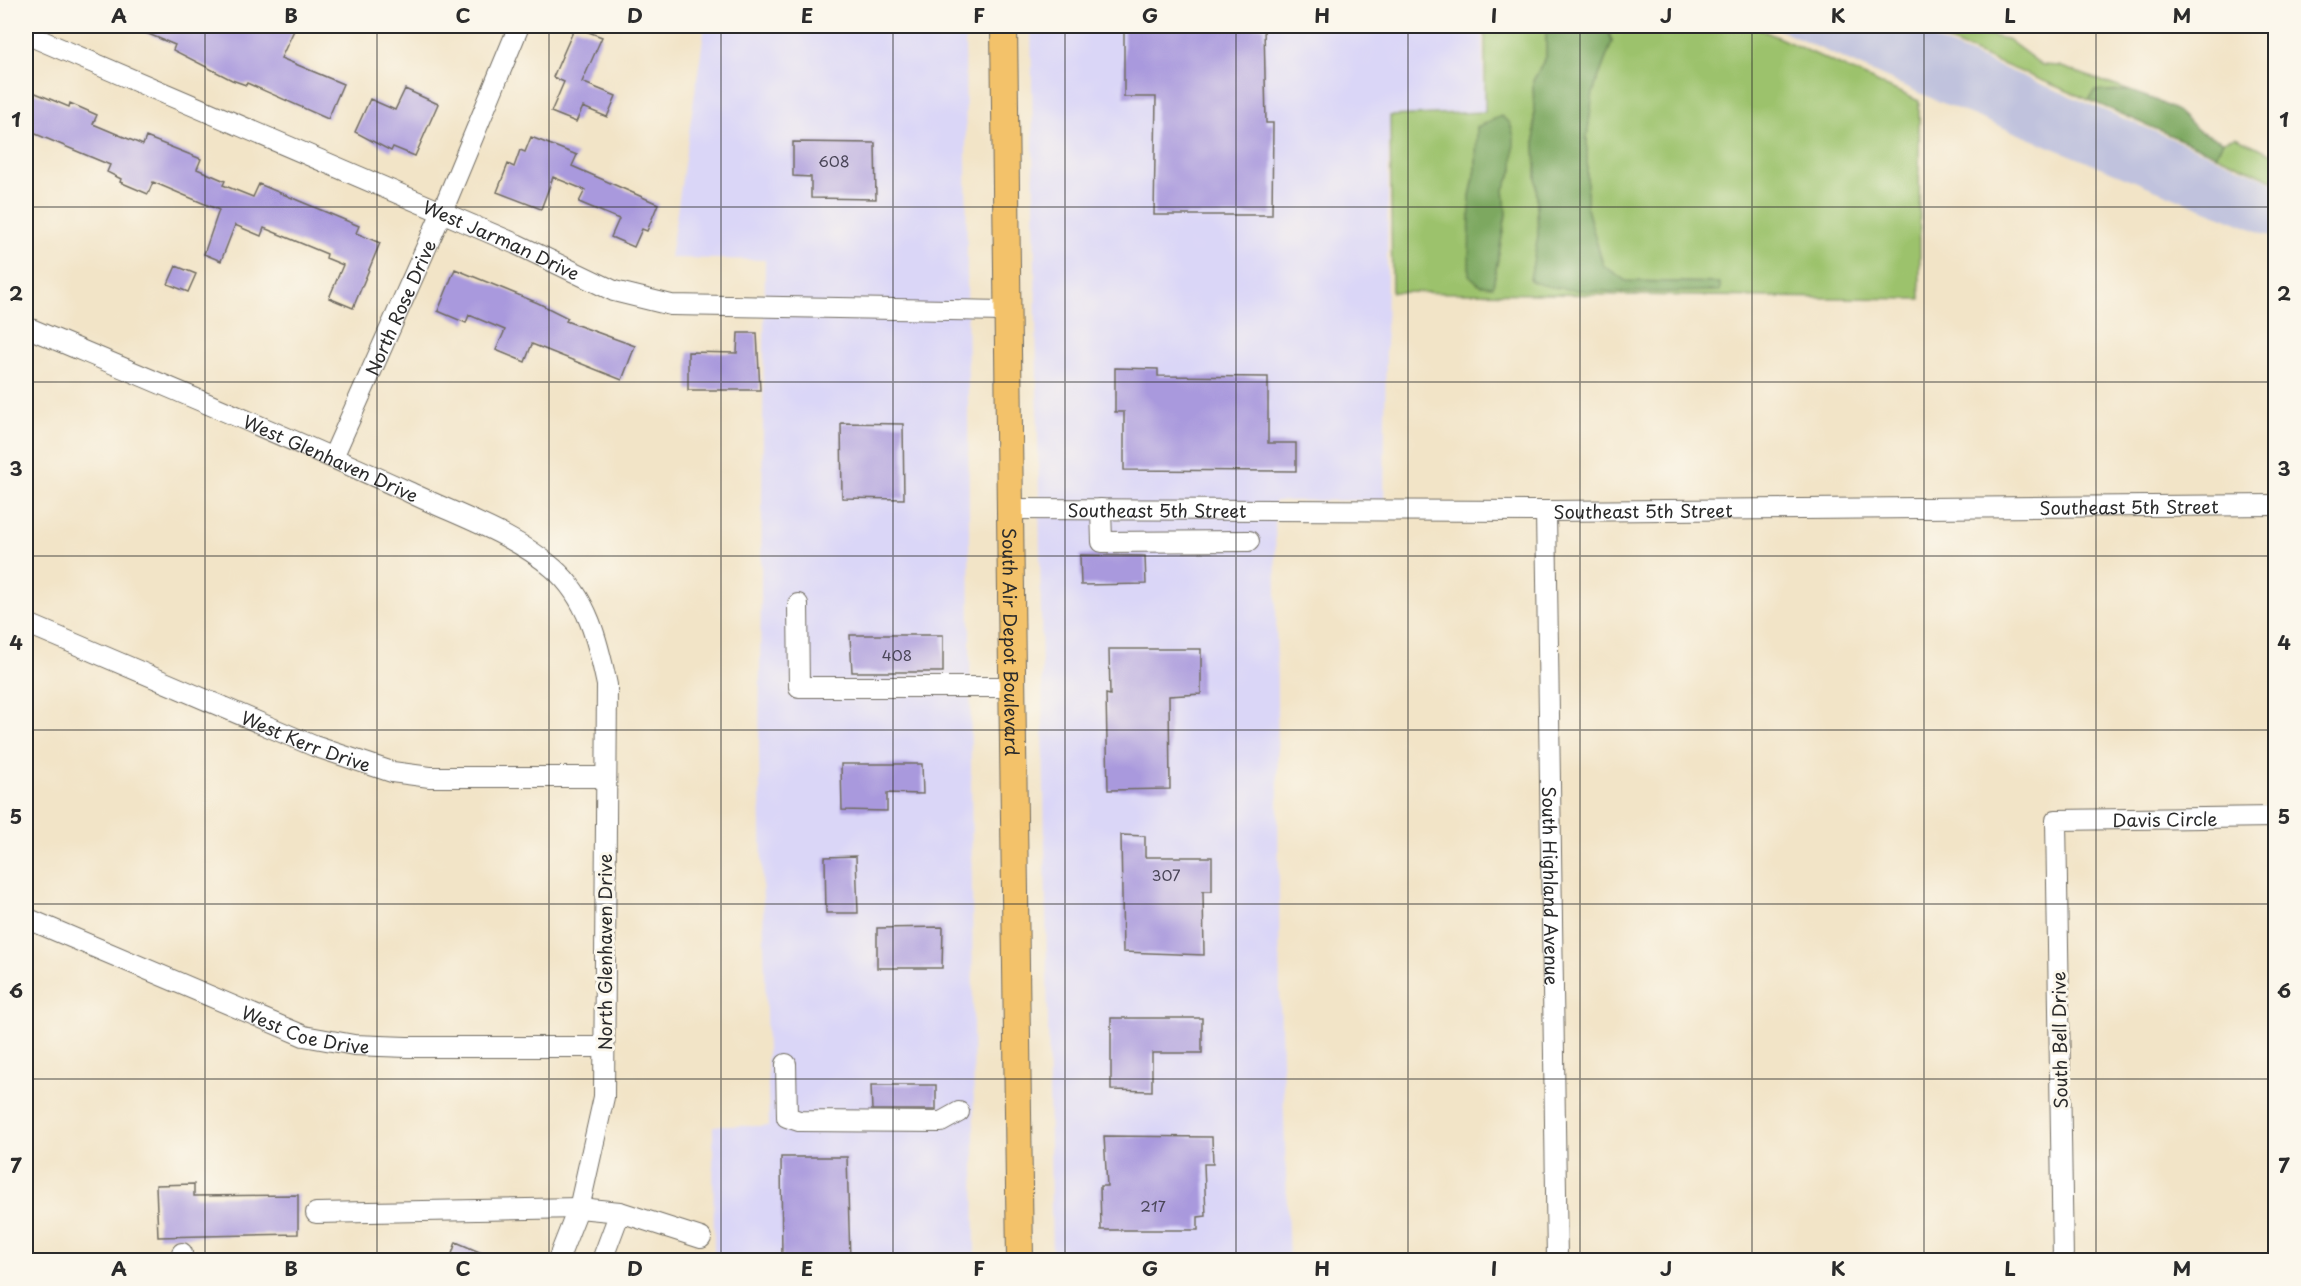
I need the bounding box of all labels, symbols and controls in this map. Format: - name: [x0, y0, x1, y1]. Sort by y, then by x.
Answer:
- text: A: [111, 0, 127, 30]
- text: B: [284, 0, 298, 30]
- text: C: [455, 0, 471, 30]
- text: D: [627, 0, 643, 30]
- text: E: [801, 0, 813, 30]
- text: F: [973, 0, 985, 30]
- text: G: [1142, 0, 1158, 30]
- text: H: [1314, 0, 1330, 30]
- text: I: [1491, 0, 1497, 30]
- text: J: [1660, 0, 1672, 30]
- text: K: [1831, 0, 1846, 30]
- text: L: [2004, 0, 2016, 30]
- text: M: [2173, 0, 2191, 30]
- text: 1: [11, 104, 21, 134]
- text: 1: [2279, 104, 2289, 134]
- house number: 608: [818, 149, 850, 172]
- street label: West Jarman Drive: [419, 192, 584, 286]
- street label: North Rose Drive: [358, 235, 442, 379]
- text: 2: [9, 278, 23, 308]
- text: 2: [2277, 278, 2291, 308]
- street label: West Glenhaven Drive: [239, 407, 423, 508]
- text: 3: [9, 453, 23, 483]
- text: 3: [2277, 453, 2291, 483]
- street label: Southeast 5th Street: [2039, 492, 2219, 520]
- street label: Southeast 5th Street: [1067, 496, 1247, 523]
- street label: Southeast 5th Street: [1553, 496, 1733, 524]
- street label: South Air Depot Boulevard: [997, 528, 1027, 756]
- text: 4: [9, 627, 23, 657]
- text: 4: [2277, 627, 2291, 657]
- house number: 408: [882, 643, 912, 666]
- street label: West Kerr Drive: [237, 703, 375, 778]
- street label: South Highland Avenue: [1537, 786, 1566, 986]
- text: 5: [10, 801, 22, 831]
- text: 5: [2278, 801, 2290, 831]
- street label: Davis Circle: [2112, 804, 2218, 833]
- street label: North Glenhaven Drive: [591, 854, 618, 1050]
- house number: 307: [1152, 863, 1181, 886]
- street label: South Bell Drive: [2044, 971, 2074, 1109]
- text: 6: [9, 975, 23, 1005]
- text: 6: [2277, 975, 2291, 1005]
- street label: West Coe Drive: [238, 998, 370, 1059]
- text: 7: [10, 1150, 22, 1180]
- text: 7: [2278, 1150, 2290, 1180]
- house number: 217: [1140, 1194, 1166, 1217]
- text: A: [111, 1253, 127, 1283]
- text: B: [284, 1253, 298, 1283]
- text: C: [455, 1253, 471, 1283]
- text: D: [627, 1253, 643, 1283]
- text: E: [801, 1253, 813, 1283]
- text: F: [973, 1253, 985, 1283]
- text: G: [1142, 1253, 1158, 1283]
- text: H: [1314, 1253, 1330, 1283]
- text: I: [1491, 1253, 1497, 1283]
- text: J: [1660, 1253, 1672, 1283]
- text: K: [1831, 1253, 1846, 1283]
- text: L: [2004, 1253, 2016, 1283]
- text: M: [2173, 1253, 2191, 1283]

